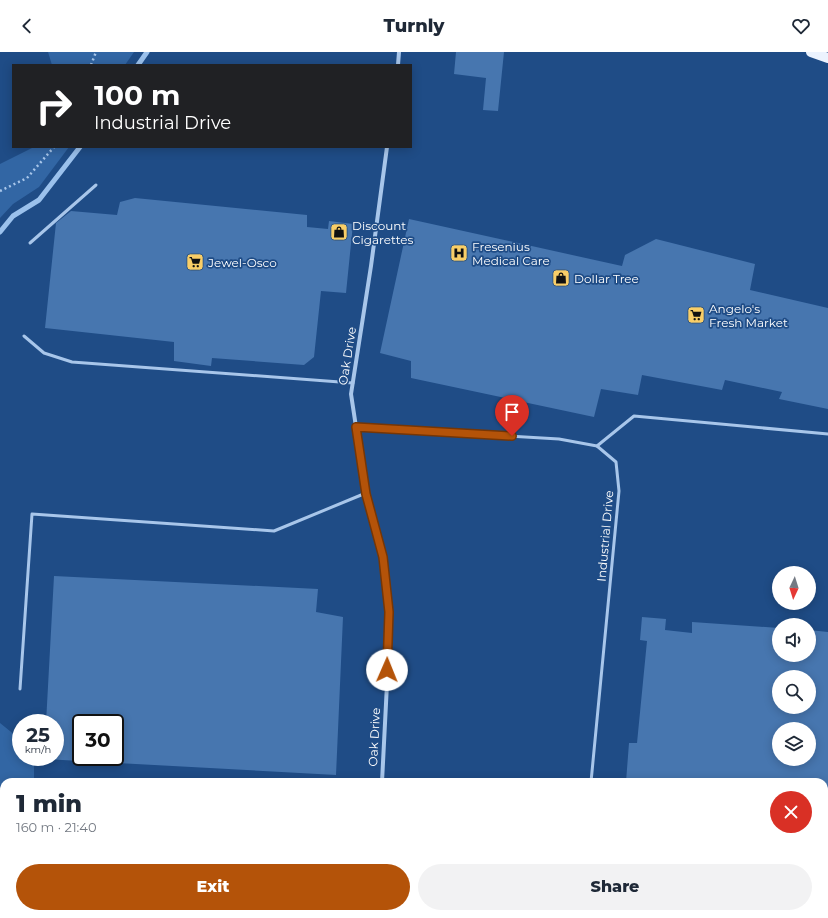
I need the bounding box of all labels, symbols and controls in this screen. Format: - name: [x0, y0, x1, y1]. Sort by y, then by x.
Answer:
- icon: back: [16, 15, 38, 37]
- text: Turnly: [384, 15, 444, 37]
- icon: heart: [790, 15, 812, 37]
- text: 100 m: [94, 78, 180, 112]
- icon: right: [28, 80, 80, 132]
- text: Industrial Drive: [94, 112, 231, 134]
- place label: Discount Cigarettes: [352, 218, 414, 247]
- shop icon: Discount Cigarettes: [329, 222, 349, 242]
- place label: Fresenius Medical Care: [472, 239, 550, 268]
- hospital icon: Fresenius Medical Care: [449, 243, 469, 263]
- supermarket icon: Jewel-Osco: [185, 252, 205, 272]
- place label: Jewel-Osco: [207, 255, 277, 270]
- shop icon: Dollar Tree: [551, 268, 571, 288]
- place label: Dollar Tree: [574, 271, 639, 286]
- place label: Angelo's Fresh Market: [709, 301, 788, 330]
- supermarket icon: Angelo's Fresh Market: [686, 305, 706, 325]
- street label: Oak Drive: [335, 326, 359, 386]
- pin: [495, 395, 529, 436]
- icon: arrive: [501, 401, 523, 423]
- street label: Industrial Drive: [594, 490, 616, 582]
- north arrow: [772, 566, 816, 610]
- map controls: [772, 566, 816, 766]
- button: sound: [772, 618, 816, 662]
- position arrow: [366, 649, 408, 691]
- button: search: [772, 670, 816, 714]
- street label: Oak Drive: [365, 707, 383, 767]
- speed limit sign: 30: [72, 714, 124, 766]
- button: layers: [772, 722, 816, 766]
- text: 25: [26, 723, 50, 747]
- text: km/h: [25, 743, 51, 756]
- text: 1 min: [16, 789, 82, 818]
- button: close: [770, 791, 812, 833]
- text: 160 m · 21:40: [16, 819, 97, 835]
- button: Exit: [16, 864, 410, 910]
- button: Share: [418, 864, 812, 910]

